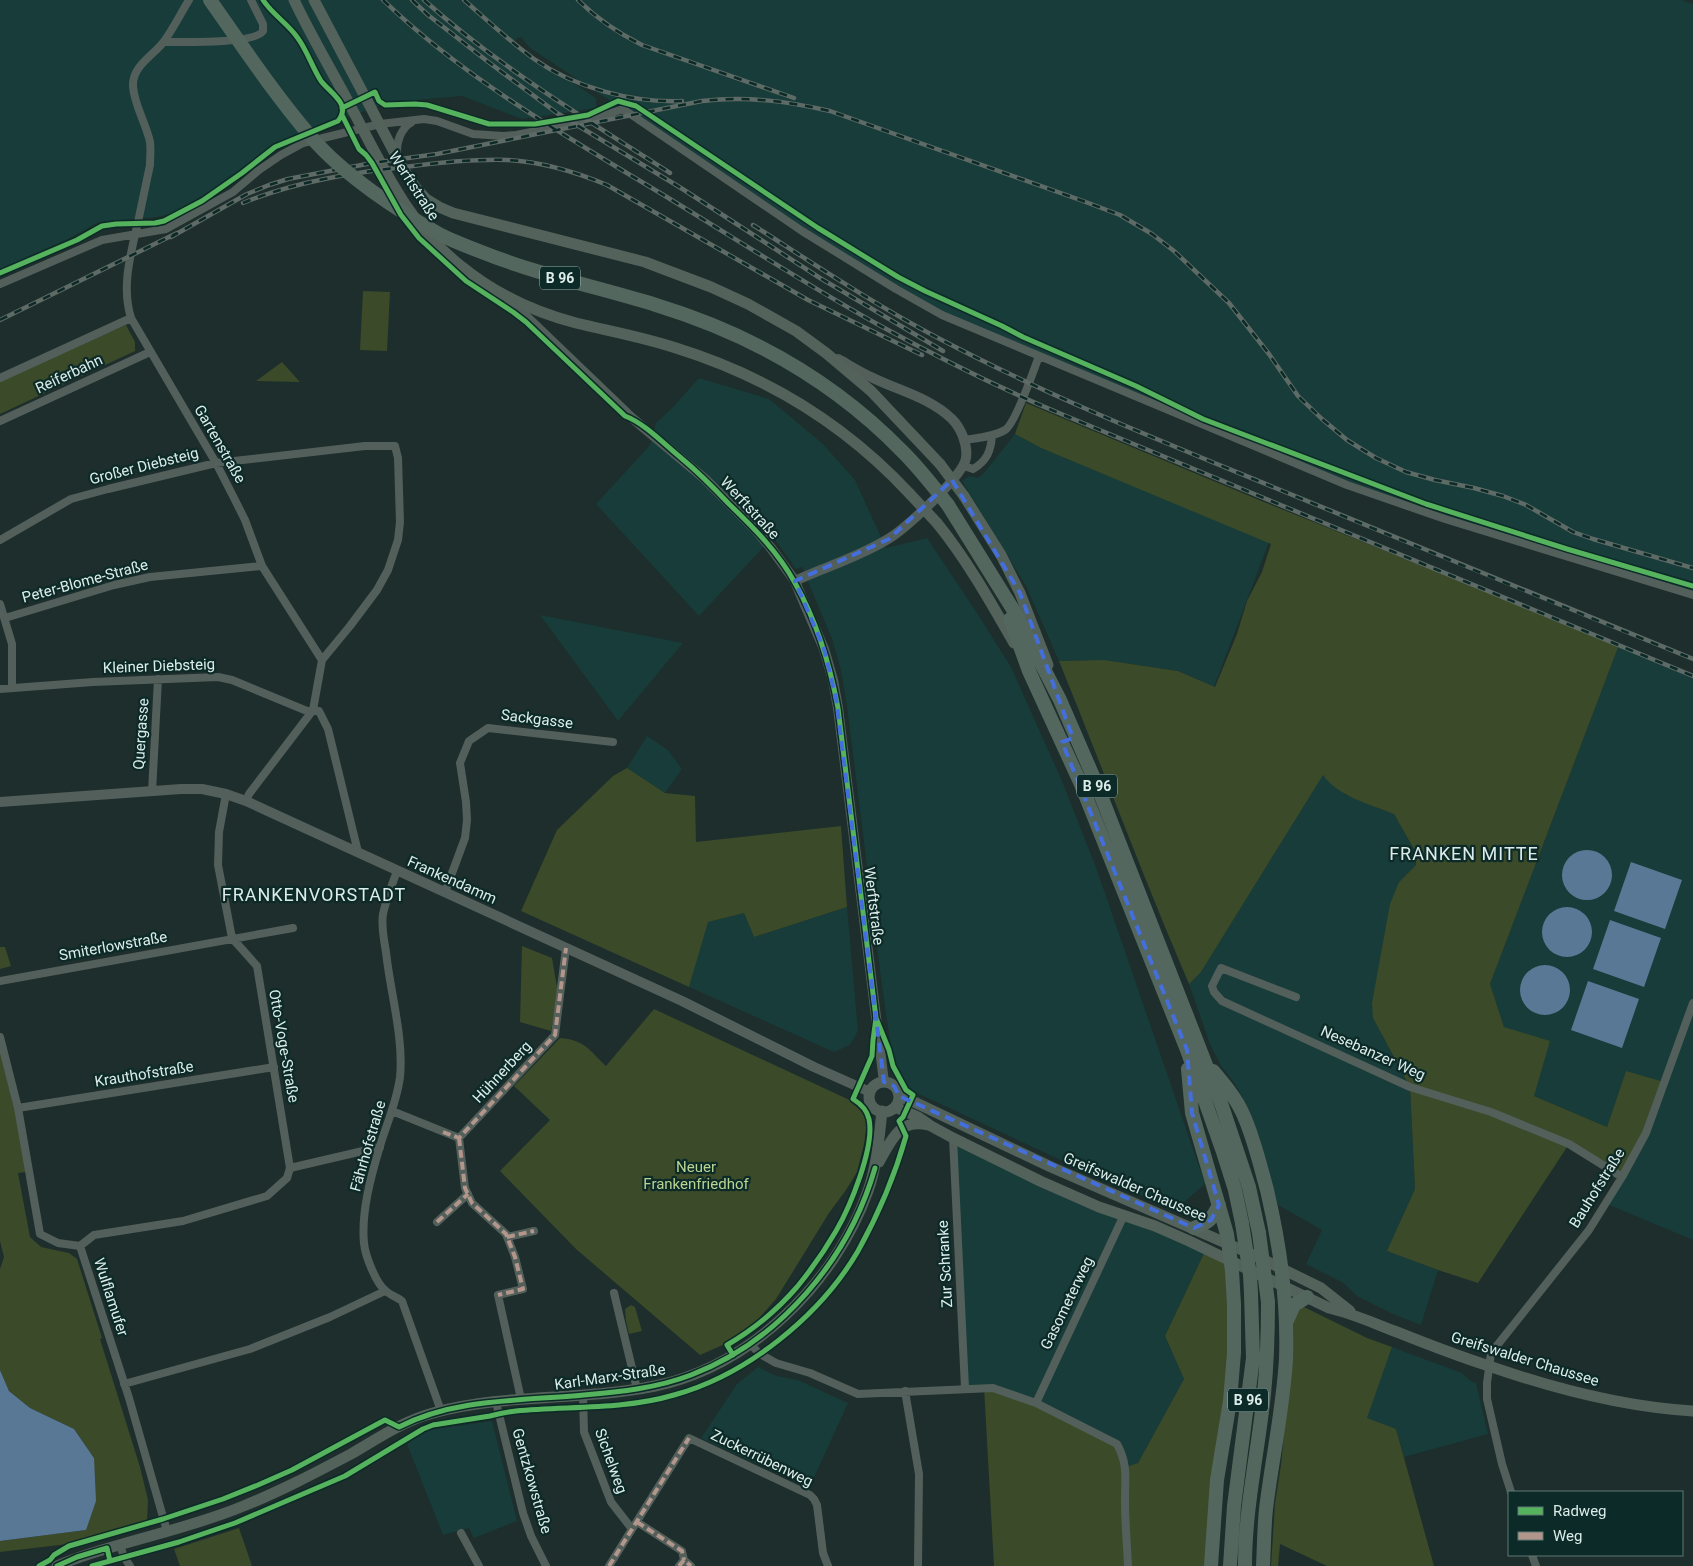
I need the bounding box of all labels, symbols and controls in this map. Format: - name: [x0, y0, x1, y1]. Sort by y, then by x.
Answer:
- street label: Werftstraße: [385, 148, 443, 224]
- road number: B 96: [540, 266, 580, 290]
- street label: Reiferbahn: [33, 351, 105, 397]
- street label: Gartenstraße: [190, 402, 250, 486]
- street label: Großer Diebsteig: [88, 444, 200, 488]
- street label: Werftstraße: [717, 473, 783, 543]
- street label: Peter-Blome-Straße: [20, 555, 150, 606]
- street label: Kleiner Diebsteig: [103, 655, 215, 677]
- street label: Quergasse: [130, 698, 152, 770]
- street label: Sackgasse: [500, 706, 574, 732]
- road number: B 96: [1077, 774, 1117, 798]
- district label: FRANKEN MITTE: [1389, 843, 1539, 864]
- street label: Frankendamm: [405, 852, 499, 908]
- street label: Werftstraße: [860, 866, 888, 946]
- district label: FRANKENVORSTADT: [222, 884, 406, 905]
- street label: Smiterlowstraße: [57, 928, 169, 964]
- street label: Otto-Voge-Straße: [265, 988, 303, 1104]
- street label: Nesebanzer Weg: [1318, 1022, 1428, 1084]
- street label: Hühnerberg: [469, 1037, 535, 1107]
- street label: Krauthofstraße: [93, 1057, 195, 1091]
- street label: Fährhofstraße: [346, 1098, 390, 1194]
- street label: Bauhofstraße: [1565, 1145, 1629, 1231]
- street label: Greifswalder Chaussee: [1061, 1149, 1209, 1225]
- park label: Neuer Frankenfriedhof: [643, 1158, 749, 1193]
- street label: Zur Schranke: [934, 1220, 956, 1308]
- street label: Gasometerweg: [1037, 1253, 1097, 1353]
- street label: Wulflamufer: [90, 1256, 132, 1338]
- street label: Greifswalder Chaussee: [1449, 1328, 1601, 1390]
- street label: Karl-Marx-Straße: [553, 1360, 667, 1394]
- road number: B 96: [1228, 1388, 1268, 1412]
- street label: Gentzkowstraße: [508, 1426, 556, 1536]
- street label: Sichelweg: [591, 1426, 631, 1496]
- street label: Zuckerrübenweg: [708, 1426, 816, 1490]
- legend: [1508, 1491, 1683, 1556]
- text: Radweg: [1553, 1502, 1607, 1520]
- text: Weg: [1553, 1527, 1582, 1545]

